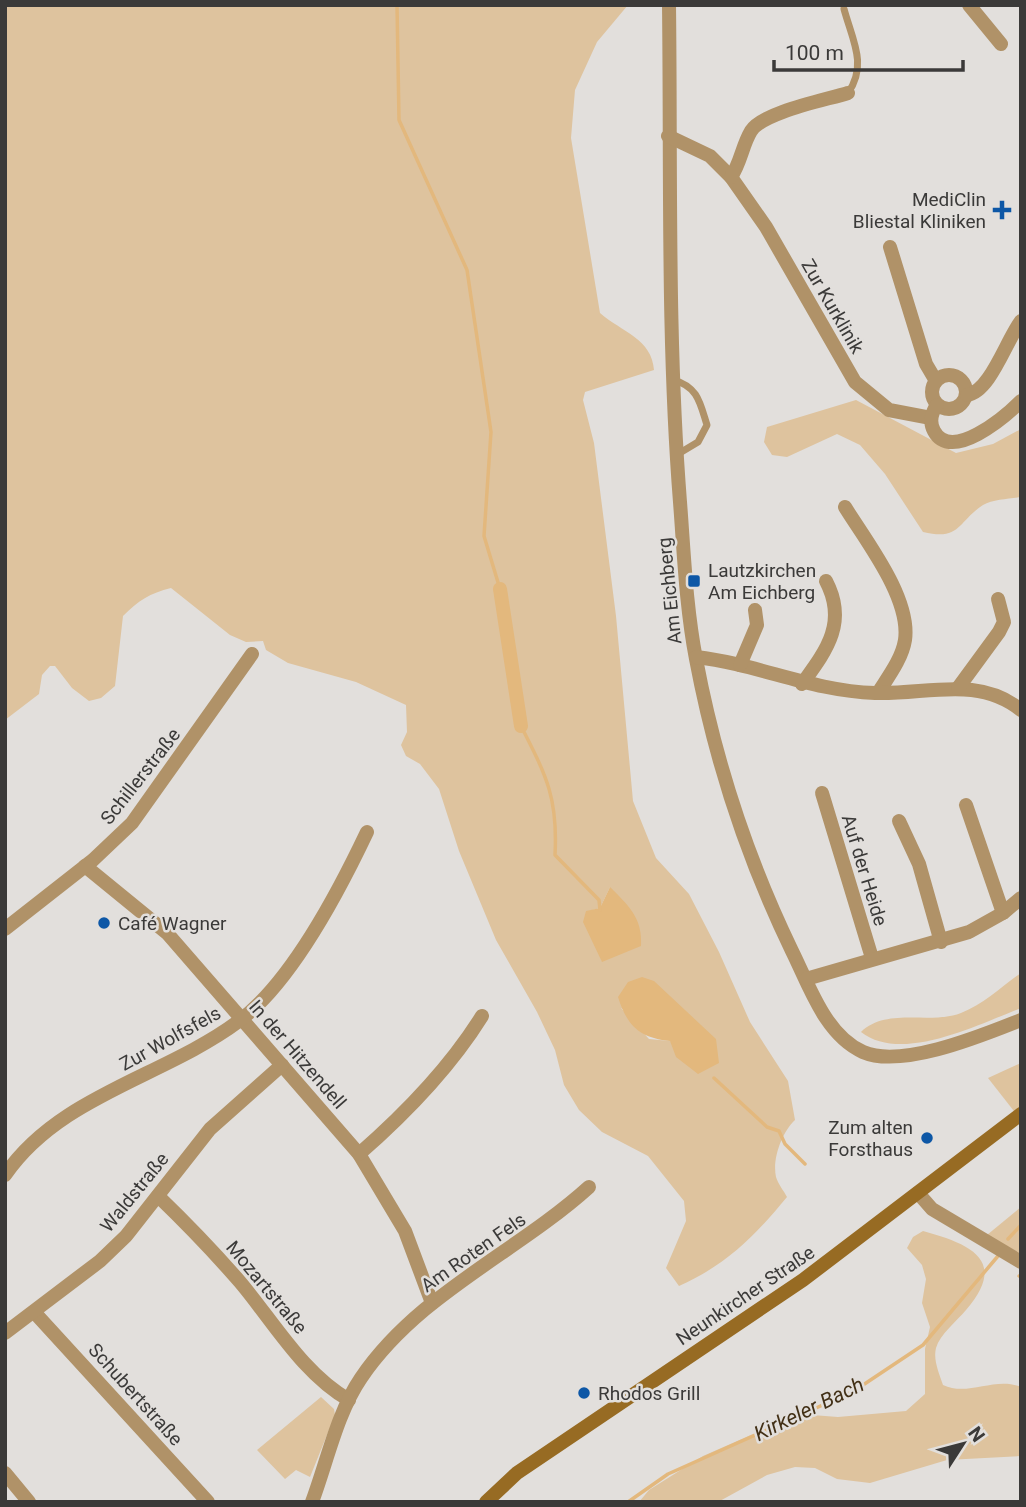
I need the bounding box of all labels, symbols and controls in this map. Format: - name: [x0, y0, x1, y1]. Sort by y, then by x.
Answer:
- scale bar: [774, 28, 963, 72]
- text: 100 m: [785, 41, 844, 65]
- place label: MediClin Bliestal Kliniken: [853, 188, 986, 233]
- marker: MediClin Bliestal Kliniken: [992, 200, 1012, 220]
- street label: Zur Kurklinik: [796, 255, 869, 358]
- street label: Am Eichberg: [652, 536, 687, 645]
- place label: Lautzkirchen Am Eichberg: [708, 559, 816, 604]
- marker: Lautzkirchen Am Eichberg: [686, 573, 702, 589]
- street label: Schillerstraße: [96, 724, 185, 829]
- street label: Auf der Heide: [837, 812, 892, 929]
- place label: Café Wagner: [118, 912, 227, 935]
- marker: Café Wagner: [96, 915, 112, 931]
- street label: In der Hitzendell: [244, 995, 351, 1113]
- street label: Zur Wolfsfels: [116, 1001, 225, 1076]
- place label: Zum alten Forsthaus: [828, 1116, 913, 1161]
- marker: Zum alten Forsthaus: [919, 1130, 935, 1146]
- street label: Waldstraße: [95, 1148, 174, 1237]
- street label: Am Roten Fels: [416, 1208, 530, 1297]
- street label: Mozartstraße: [221, 1236, 312, 1338]
- street label: Neunkircher Straße: [672, 1241, 819, 1350]
- street label: Schubertstraße: [84, 1338, 188, 1450]
- water label: Kirkeler Bach: [750, 1372, 868, 1446]
- place label: Rhodos Grill: [598, 1382, 700, 1405]
- marker: Rhodos Grill: [576, 1385, 592, 1401]
- north arrow: [928, 1409, 998, 1479]
- text: N: [963, 1422, 990, 1446]

